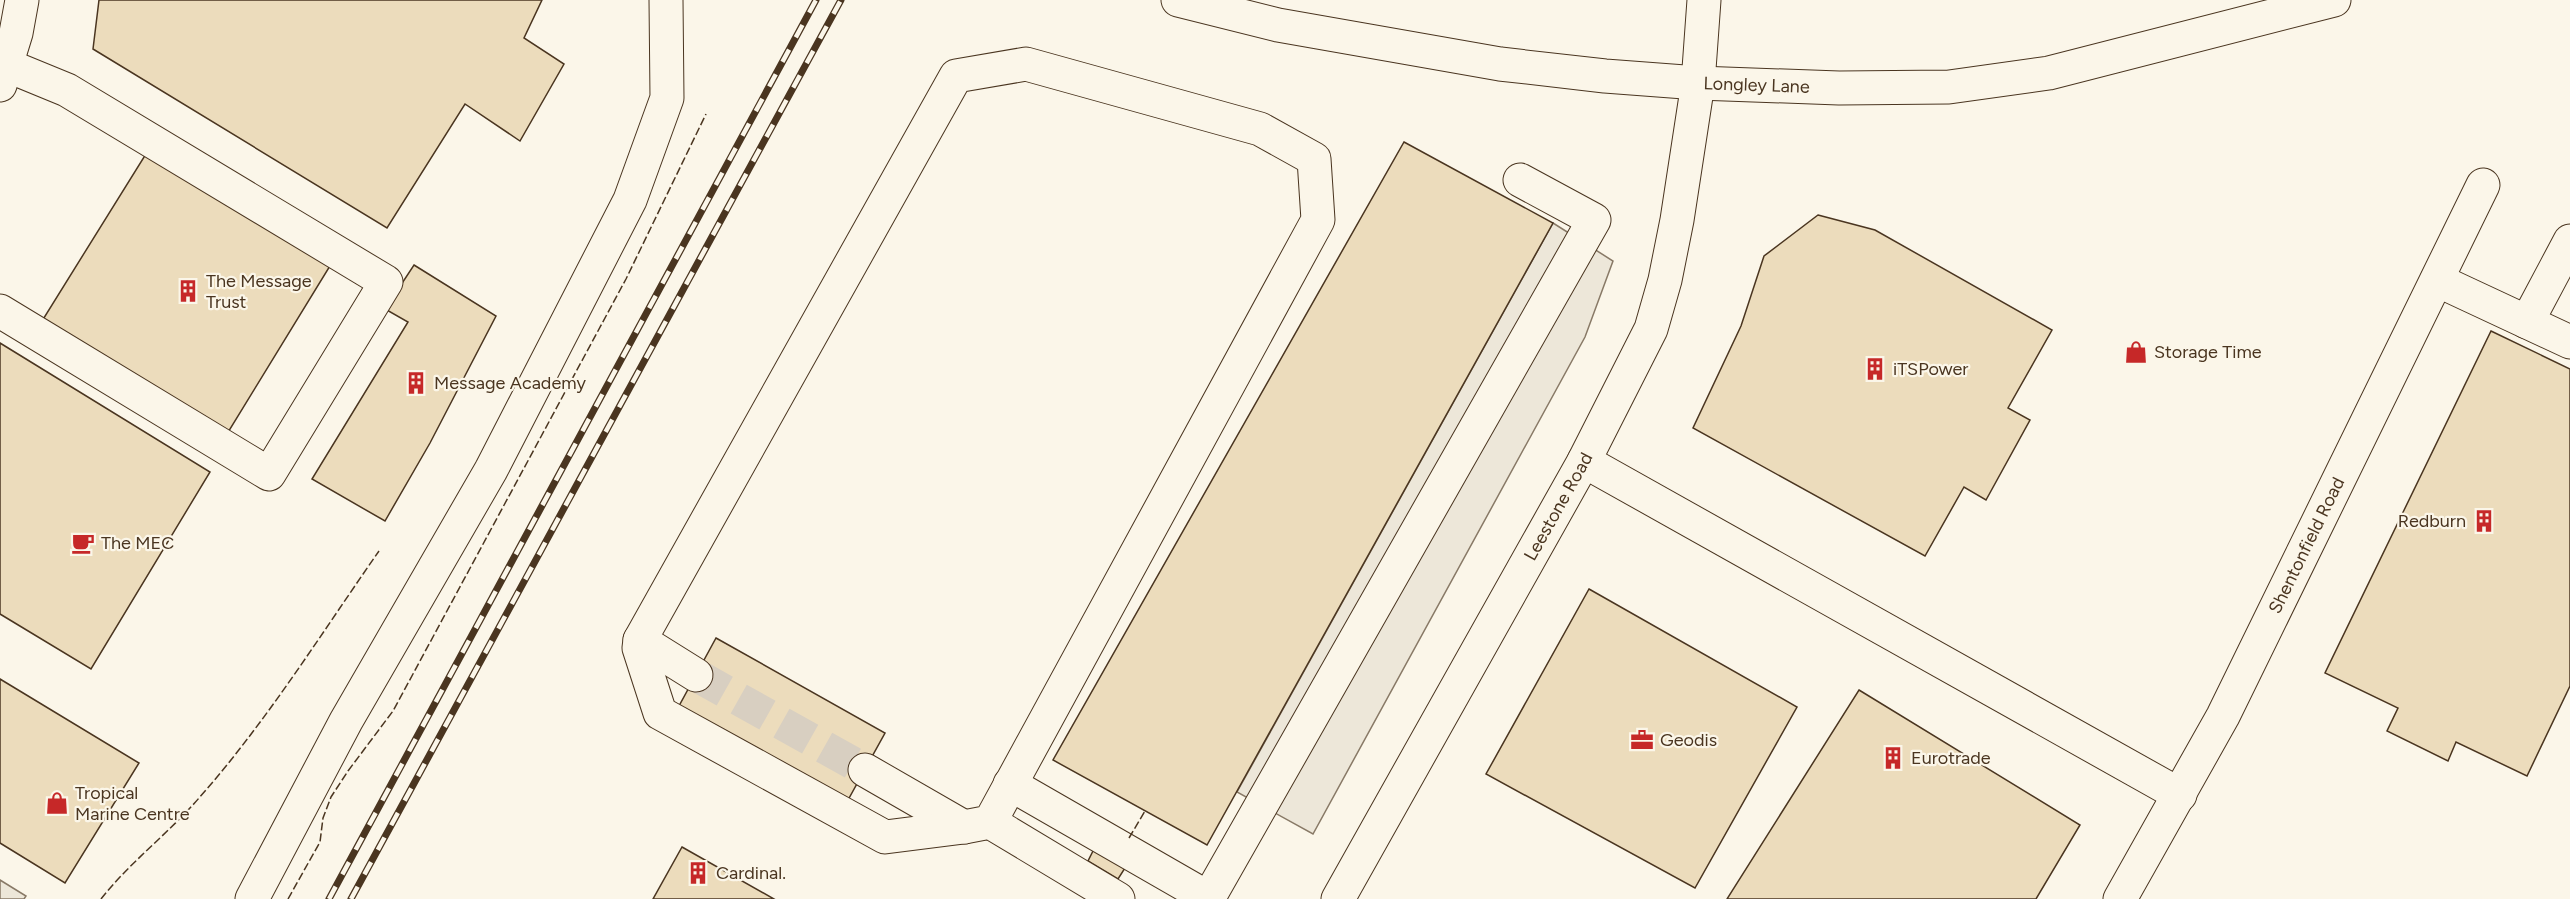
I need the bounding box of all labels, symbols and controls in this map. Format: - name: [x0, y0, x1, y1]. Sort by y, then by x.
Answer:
- street label: Longley Lane: [1703, 72, 1810, 98]
- place label: The Message Trust: [206, 270, 312, 313]
- building icon: The Message Trust: [175, 278, 201, 304]
- shop icon: Storage Time: [2123, 339, 2149, 365]
- place label: Storage Time: [2154, 341, 2262, 363]
- building icon: iTSPower: [1862, 356, 1888, 382]
- place label: iTSPower: [1893, 358, 1968, 380]
- building icon: Message Academy: [403, 370, 429, 396]
- place label: Message Academy: [434, 372, 586, 394]
- street label: Leestone Road: [1519, 449, 1597, 565]
- street label: Shentonfield Road: [2264, 473, 2349, 617]
- building icon: Redburn: [2471, 508, 2497, 534]
- place label: Redburn: [2398, 510, 2466, 532]
- cafe icon: The MEC: [70, 530, 96, 556]
- place label: The MEC: [101, 532, 174, 554]
- office icon: Geodis: [1629, 727, 1655, 753]
- place label: Geodis: [1660, 729, 1717, 751]
- building icon: Eurotrade: [1880, 745, 1906, 771]
- place label: Eurotrade: [1911, 747, 1991, 769]
- place label: Tropical Marine Centre: [75, 782, 190, 825]
- shop icon: Tropical Marine Centre: [44, 790, 70, 816]
- building icon: Cardinal.: [685, 860, 711, 886]
- place label: Cardinal.: [716, 862, 786, 884]

